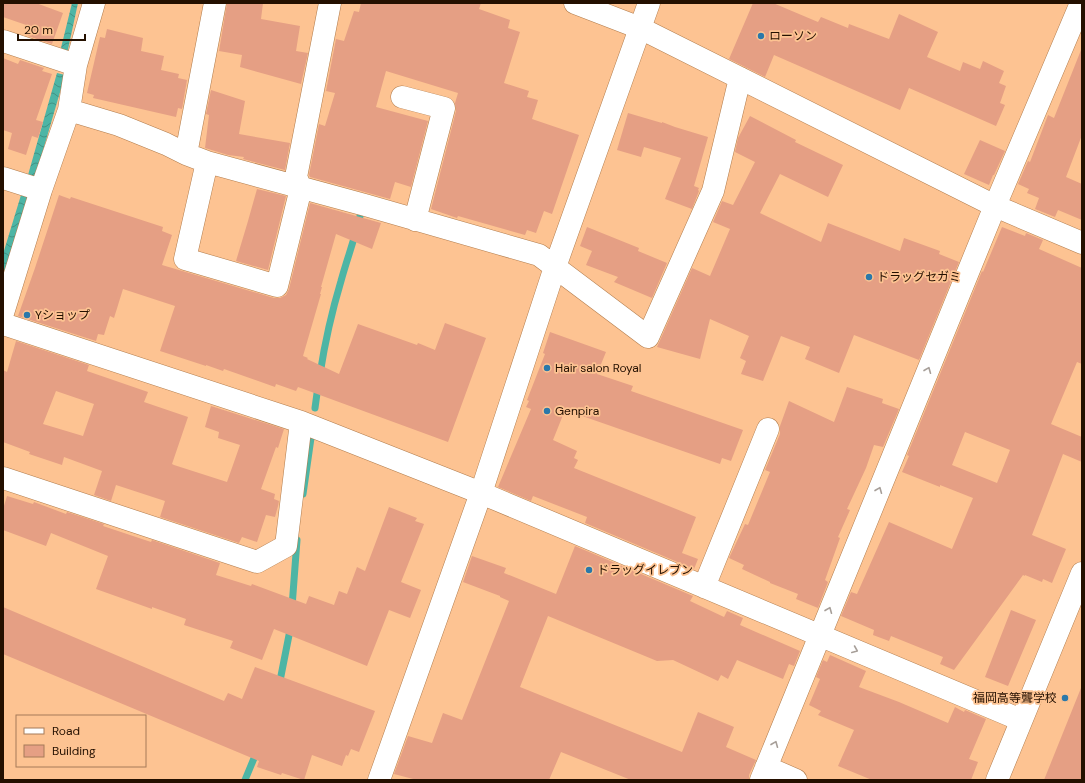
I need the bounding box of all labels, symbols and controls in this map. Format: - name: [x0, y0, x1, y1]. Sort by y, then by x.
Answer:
- scale bar: [18, 16, 85, 42]
- text: 20 m: [24, 22, 53, 38]
- place label: ローソン: [769, 28, 817, 44]
- marker: ローソン: [756, 31, 766, 41]
- place label: ドラッグセガミ: [877, 269, 961, 285]
- marker: ドラッグセガミ: [864, 272, 874, 282]
- place label: Yショップ: [35, 307, 90, 323]
- marker: Yショップ: [22, 310, 32, 320]
- place label: Hair salon Royal: [555, 360, 642, 376]
- marker: Hair salon Royal: [542, 363, 552, 373]
- one-way arrow: [923, 366, 931, 374]
- place label: Genpira: [555, 403, 599, 419]
- marker: Genpira: [542, 406, 552, 416]
- one-way arrow: [874, 487, 882, 494]
- place label: ドラッグイレブン: [597, 562, 693, 578]
- marker: ドラッグイレブン: [584, 565, 594, 575]
- one-way arrow: [825, 607, 833, 614]
- one-way arrow: [851, 645, 859, 653]
- place label: 福岡高等聾学校: [973, 690, 1057, 706]
- marker: 福岡高等聾学校: [1060, 693, 1070, 703]
- legend: [16, 715, 146, 767]
- text: Road: [52, 723, 80, 739]
- one-way arrow: [771, 740, 779, 747]
- text: Building: [52, 743, 96, 759]

